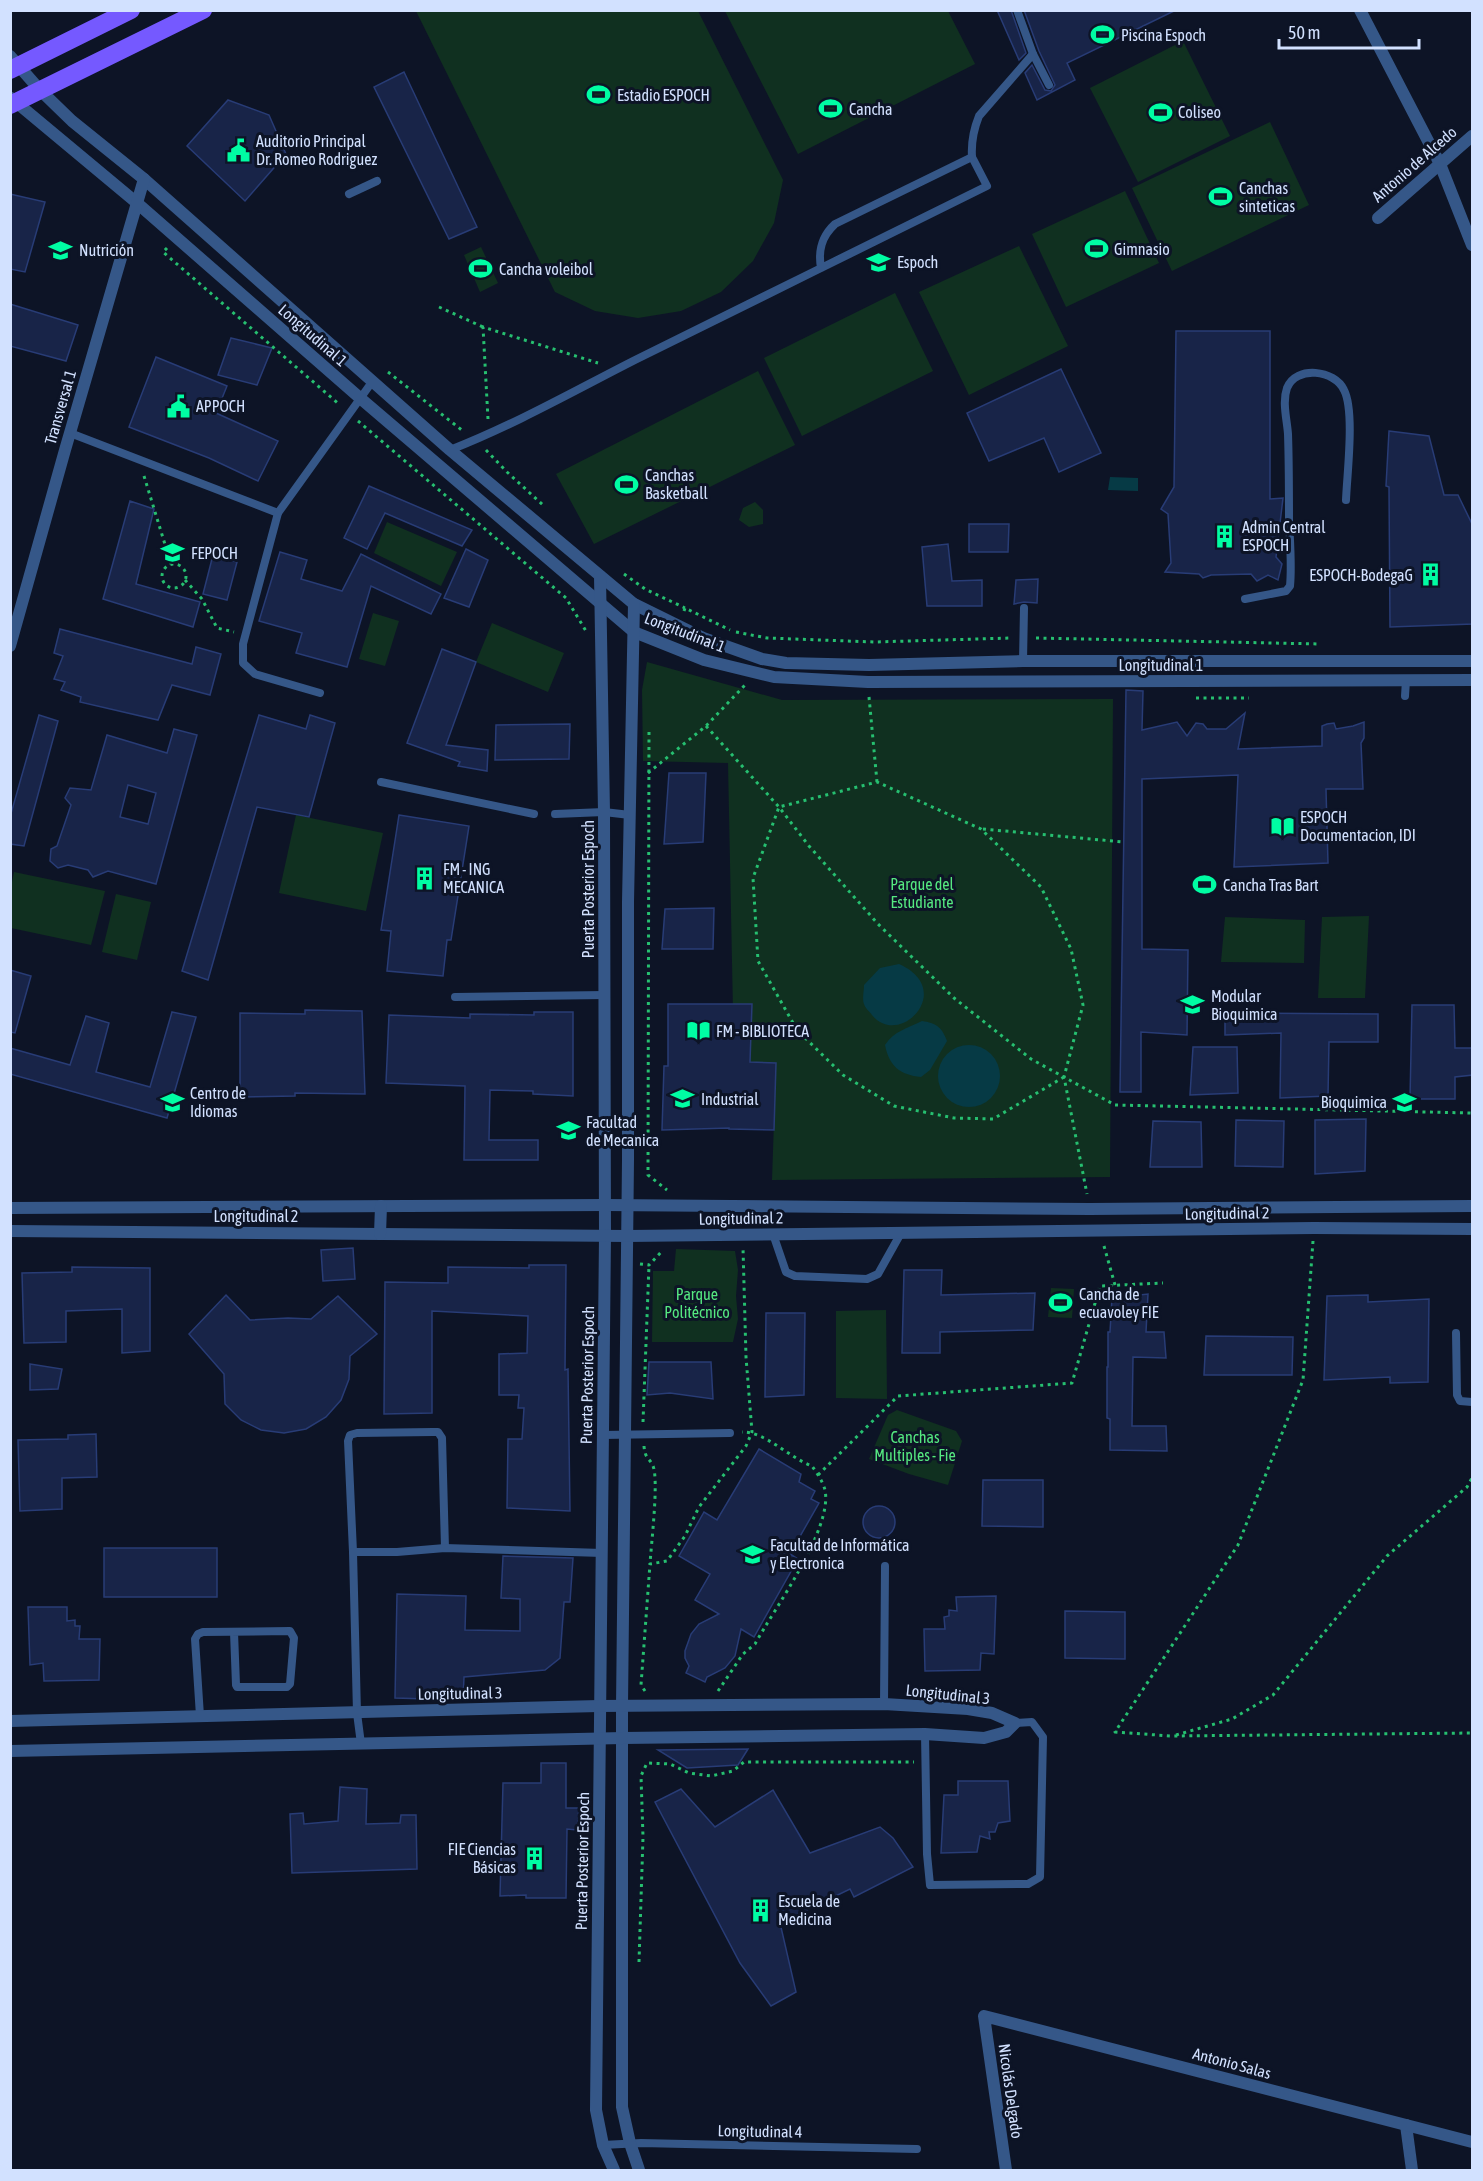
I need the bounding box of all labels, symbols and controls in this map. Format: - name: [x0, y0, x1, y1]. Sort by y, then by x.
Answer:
- scale bar: [1279, 12, 1418, 50]
- sports icon: Piscina Espoch: [1090, 22, 1116, 48]
- text: 50 m: [1288, 22, 1320, 43]
- place label: Piscina Espoch: [1121, 26, 1206, 45]
- sports icon: Estadio ESPOCH: [586, 82, 612, 108]
- place label: Estadio ESPOCH: [617, 86, 710, 104]
- sports icon: Cancha: [818, 96, 844, 122]
- sports icon: Coliseo: [1147, 99, 1173, 125]
- place label: Cancha: [849, 100, 893, 118]
- place label: Coliseo: [1178, 103, 1221, 121]
- street label: Antonio de Alcedo: [1368, 122, 1460, 206]
- place label: Auditorio Principal Dr. Romeo Rodriguez: [256, 132, 377, 169]
- public building icon: Auditorio Principal Dr. Romeo Rodriguez: [225, 137, 251, 163]
- place label: Canchas sinteticas: [1239, 179, 1295, 215]
- sports icon: Canchas sinteticas: [1208, 184, 1234, 210]
- sports icon: Gimnasio: [1083, 236, 1109, 262]
- school or university icon: Nutrición: [48, 237, 74, 263]
- place label: Gimnasio: [1114, 240, 1170, 258]
- place label: Nutrición: [79, 241, 134, 259]
- school or university icon: Espoch: [866, 249, 892, 275]
- place label: Espoch: [897, 253, 938, 272]
- sports icon: Cancha voleibol: [468, 256, 494, 282]
- place label: Cancha voleibol: [499, 260, 594, 278]
- street label: Longitudinal 1: [274, 300, 351, 370]
- street label: Transversal 1: [41, 368, 79, 446]
- public building icon: APPOCH: [165, 393, 191, 419]
- place label: APPOCH: [196, 397, 245, 415]
- place label: Canchas Basketball: [645, 466, 709, 502]
- sports icon: Canchas Basketball: [614, 471, 640, 497]
- place label: Admin Central ESPOCH: [1242, 518, 1326, 554]
- building icon: Admin Central ESPOCH: [1211, 523, 1237, 549]
- school or university icon: FEPOCH: [160, 540, 186, 566]
- place label: FEPOCH: [191, 544, 238, 562]
- building icon: ESPOCH-BodegaG: [1418, 562, 1444, 588]
- place label: ESPOCH-BodegaG: [1309, 566, 1413, 585]
- street label: Longitudinal 1: [642, 608, 728, 657]
- street label: Longitudinal 1: [1119, 656, 1203, 675]
- place label: ESPOCH Documentacion, IDI: [1300, 808, 1416, 844]
- library icon: ESPOCH Documentacion, IDI: [1269, 813, 1295, 839]
- street label: Puerta Posterior Espoch: [579, 820, 598, 958]
- place label: FM - ING MECANICA: [443, 860, 504, 896]
- building icon: FM - ING MECANICA: [412, 865, 438, 891]
- sports icon: Cancha Tras Bart: [1192, 872, 1218, 898]
- park label: Parque del Estudiante: [890, 875, 955, 911]
- place label: Cancha Tras Bart: [1223, 876, 1319, 894]
- place label: Modular Bioquimica: [1211, 987, 1277, 1024]
- school or university icon: Modular Bioquimica: [1180, 992, 1206, 1018]
- library icon: FM - BIBLIOTECA: [685, 1018, 711, 1044]
- place label: FM - BIBLIOTECA: [716, 1022, 809, 1040]
- place label: Centro de Idiomas: [190, 1084, 246, 1120]
- school or university icon: Industrial: [670, 1086, 696, 1112]
- school or university icon: Centro de Idiomas: [159, 1089, 185, 1115]
- school or university icon: Bioquimica: [1392, 1089, 1418, 1115]
- place label: Industrial: [701, 1090, 759, 1108]
- place label: Bioquimica: [1321, 1093, 1387, 1112]
- place label: Facultad de Mecanica: [586, 1113, 659, 1149]
- school or university icon: Facultad de Mecanica: [555, 1118, 581, 1144]
- street label: Longitudinal 2: [1184, 1203, 1270, 1224]
- street label: Longitudinal 2: [214, 1207, 298, 1226]
- street label: Longitudinal 2: [698, 1208, 784, 1229]
- park label: Parque Politécnico: [664, 1285, 730, 1321]
- place label: Cancha de ecuavoley FIE: [1079, 1285, 1159, 1322]
- sports icon: Cancha de ecuavoley FIE: [1048, 1290, 1074, 1316]
- street label: Puerta Posterior Espoch: [577, 1306, 598, 1444]
- park label: Canchas Multiples - Fie: [874, 1428, 956, 1465]
- place label: Facultad de Informática y Electronica: [770, 1536, 909, 1573]
- school or university icon: Facultad de Informática y Electronica: [739, 1541, 765, 1567]
- street label: Longitudinal 3: [905, 1681, 991, 1708]
- street label: Longitudinal 3: [417, 1683, 503, 1704]
- street label: Puerta Posterior Espoch: [572, 1792, 593, 1930]
- place label: FIE Ciencias Básicas: [448, 1840, 516, 1876]
- building icon: FIE Ciencias Básicas: [521, 1845, 547, 1871]
- place label: Escuela de Medicina: [778, 1892, 840, 1928]
- building icon: Escuela de Medicina: [747, 1897, 773, 1923]
- street label: Nicolás Delgado: [994, 2043, 1027, 2140]
- street label: Antonio Salas: [1191, 2044, 1273, 2082]
- street label: Longitudinal 4: [717, 2121, 803, 2142]

